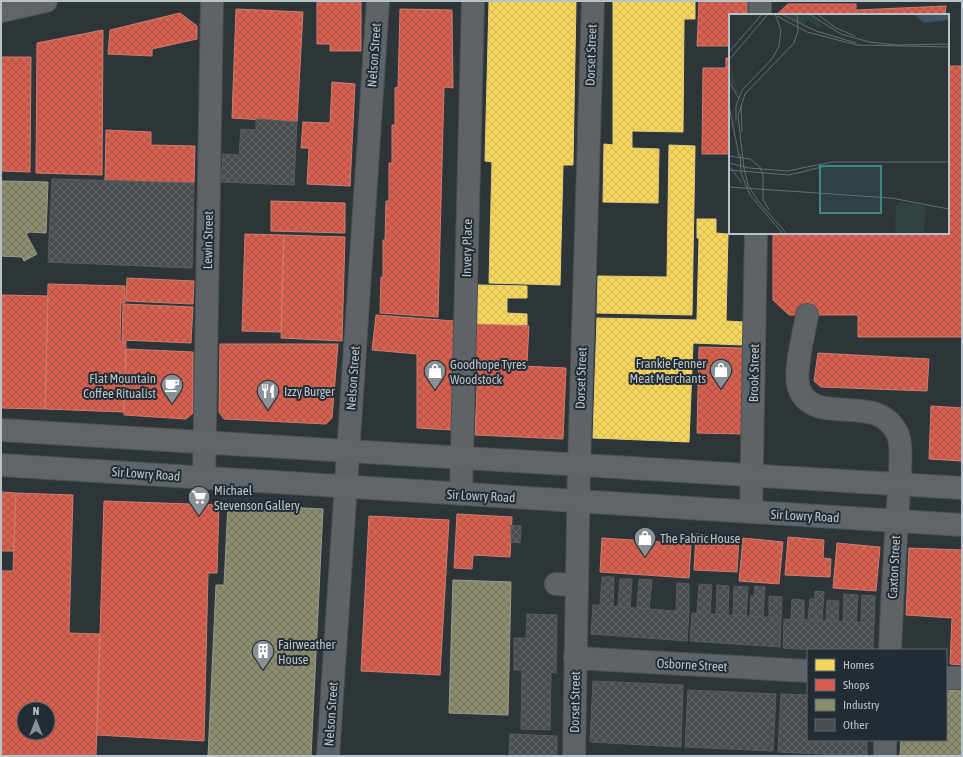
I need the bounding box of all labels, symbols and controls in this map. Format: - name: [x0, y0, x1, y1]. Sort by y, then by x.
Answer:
- inset map: [729, 14, 949, 234]
- street label: Nelson Street: [364, 22, 384, 88]
- street label: Dorset Street: [582, 24, 600, 86]
- street label: Lewin Street: [200, 211, 216, 269]
- street label: Invery Place: [459, 219, 475, 277]
- street label: Brook Street: [746, 344, 762, 402]
- street label: Nelson Street: [343, 345, 363, 411]
- street label: Dorset Street: [572, 347, 590, 409]
- place label: Frankie Fenner Meat Merchants: [630, 356, 706, 386]
- place label: Goodhope Tyres Woodstock: [450, 357, 527, 387]
- shop icon: Frankie Fenner Meat Merchants: [708, 357, 734, 390]
- shop icon: Goodhope Tyres Woodstock: [422, 358, 448, 391]
- place label: Flat Mountain Coffee Ritualist: [83, 371, 156, 401]
- cafe icon: Flat Mountain Coffee Ritualist: [159, 372, 185, 405]
- restaurant icon: Izzy Burger: [255, 378, 281, 411]
- place label: Izzy Burger: [284, 384, 335, 399]
- street label: Sir Lowry Road: [111, 464, 181, 484]
- place label: Michael Stevenson Gallery: [214, 483, 300, 513]
- supermarket icon: Michael Stevenson Gallery: [186, 484, 212, 517]
- street label: Sir Lowry Road: [446, 487, 516, 505]
- street label: Sir Lowry Road: [770, 507, 840, 525]
- shop icon: The Fabric House: [632, 525, 658, 558]
- place label: The Fabric House: [660, 531, 741, 546]
- street label: Caxton Street: [885, 535, 903, 599]
- place label: Fairweather House: [278, 637, 335, 667]
- building icon: Fairweather House: [250, 638, 276, 671]
- legend: [807, 649, 947, 741]
- street label: Osborne Street: [656, 656, 728, 674]
- text: Homes: [843, 658, 874, 672]
- street label: Dorset Street: [567, 671, 583, 733]
- text: Shops: [843, 678, 869, 692]
- street label: Nelson Street: [321, 681, 341, 747]
- text: Industry: [843, 698, 880, 712]
- north arrow: [16, 701, 56, 741]
- text: N: [33, 705, 39, 717]
- text: Other: [843, 718, 869, 732]

